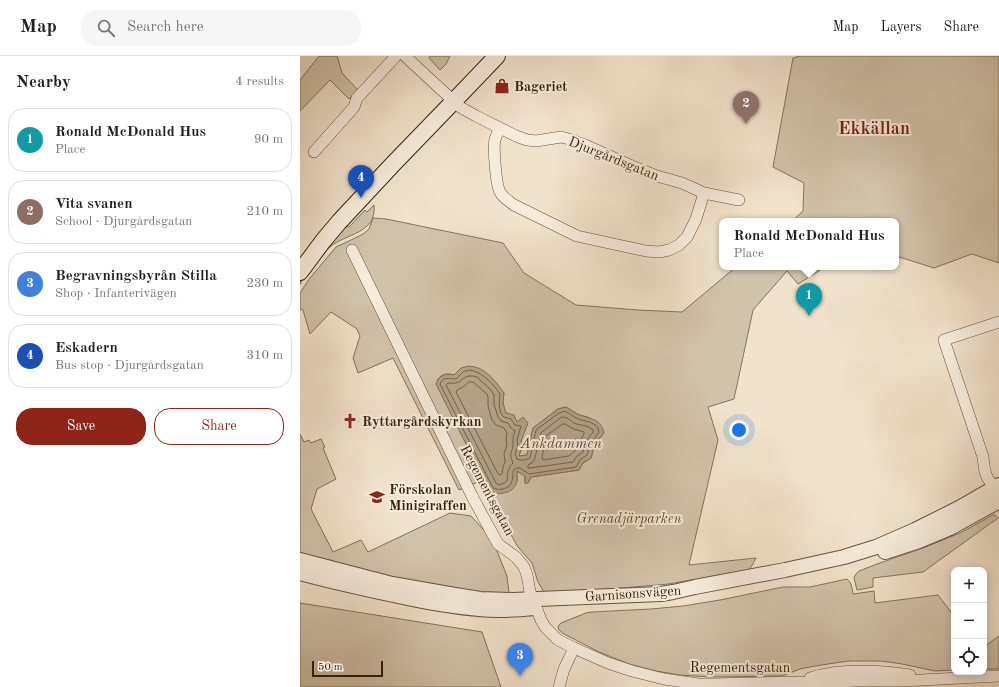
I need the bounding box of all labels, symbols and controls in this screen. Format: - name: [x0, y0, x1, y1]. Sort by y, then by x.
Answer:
- search box: [81, 10, 361, 46]
- icon: search: [95, 17, 117, 39]
- text: Map: [20, 18, 57, 37]
- text: Search here: [127, 20, 204, 35]
- text: Map: [833, 20, 859, 34]
- text: Layers: [881, 20, 922, 34]
- text: Share: [944, 20, 979, 34]
- text: Nearby: [16, 74, 71, 91]
- text: 4 results: [235, 75, 284, 88]
- shop icon: Bageriet: [493, 77, 511, 95]
- place label: Bageriet: [514, 80, 567, 94]
- pin: 2: [733, 91, 759, 124]
- district label: Ekkällan: [838, 120, 910, 138]
- text: Ronald McDonald Hus: [55, 125, 206, 140]
- text: 1: [26, 133, 34, 146]
- text: 90 m: [254, 133, 283, 146]
- street label: Djurgårdsgatan: [566, 134, 661, 184]
- text: Place: [55, 143, 85, 156]
- pin: 4: [348, 165, 374, 198]
- text: Vita svanen: [55, 197, 133, 212]
- text: 2: [26, 205, 34, 218]
- text: 210 m: [246, 205, 283, 218]
- text: School · Djurgårdsgatan: [55, 215, 192, 228]
- popup: [719, 218, 899, 270]
- text: Ronald McDonald Hus: [734, 229, 885, 244]
- text: Place: [734, 247, 764, 260]
- text: Begravningsbyrån Stilla: [55, 269, 217, 284]
- text: 3: [26, 277, 34, 290]
- text: 230 m: [246, 277, 283, 290]
- pin: 1: [796, 283, 822, 316]
- text: Shop · Infanterivägen: [55, 287, 177, 300]
- text: Eskadern: [55, 341, 118, 356]
- text: 4: [26, 349, 34, 362]
- text: 310 m: [246, 349, 283, 362]
- text: Bus stop · Djurgårdsgatan: [55, 359, 204, 372]
- button: Save: [16, 408, 146, 445]
- button: Share: [154, 408, 284, 445]
- church icon: Ryttargårdskyrkan: [341, 412, 359, 430]
- place label: Ryttargårdskyrkan: [362, 415, 482, 429]
- your location: [729, 420, 749, 440]
- water label: Ankdammen: [519, 437, 602, 452]
- street label: Regementsgatan: [457, 443, 517, 538]
- place label: Förskolan Minigiraffen: [389, 483, 467, 513]
- school or university icon: Förskolan Minigiraffen: [368, 488, 386, 506]
- park label: Grenadjärparken: [577, 512, 681, 527]
- map controls: [951, 567, 987, 675]
- button: +: [951, 567, 987, 603]
- street label: Garnisonsvägen: [584, 584, 682, 604]
- button: −: [951, 603, 987, 639]
- button: locate: [951, 639, 987, 675]
- pin: 3: [507, 643, 533, 676]
- scale bar: [312, 659, 383, 678]
- street label: Regementsgatan: [690, 661, 791, 675]
- text: 50 m: [318, 662, 343, 673]

